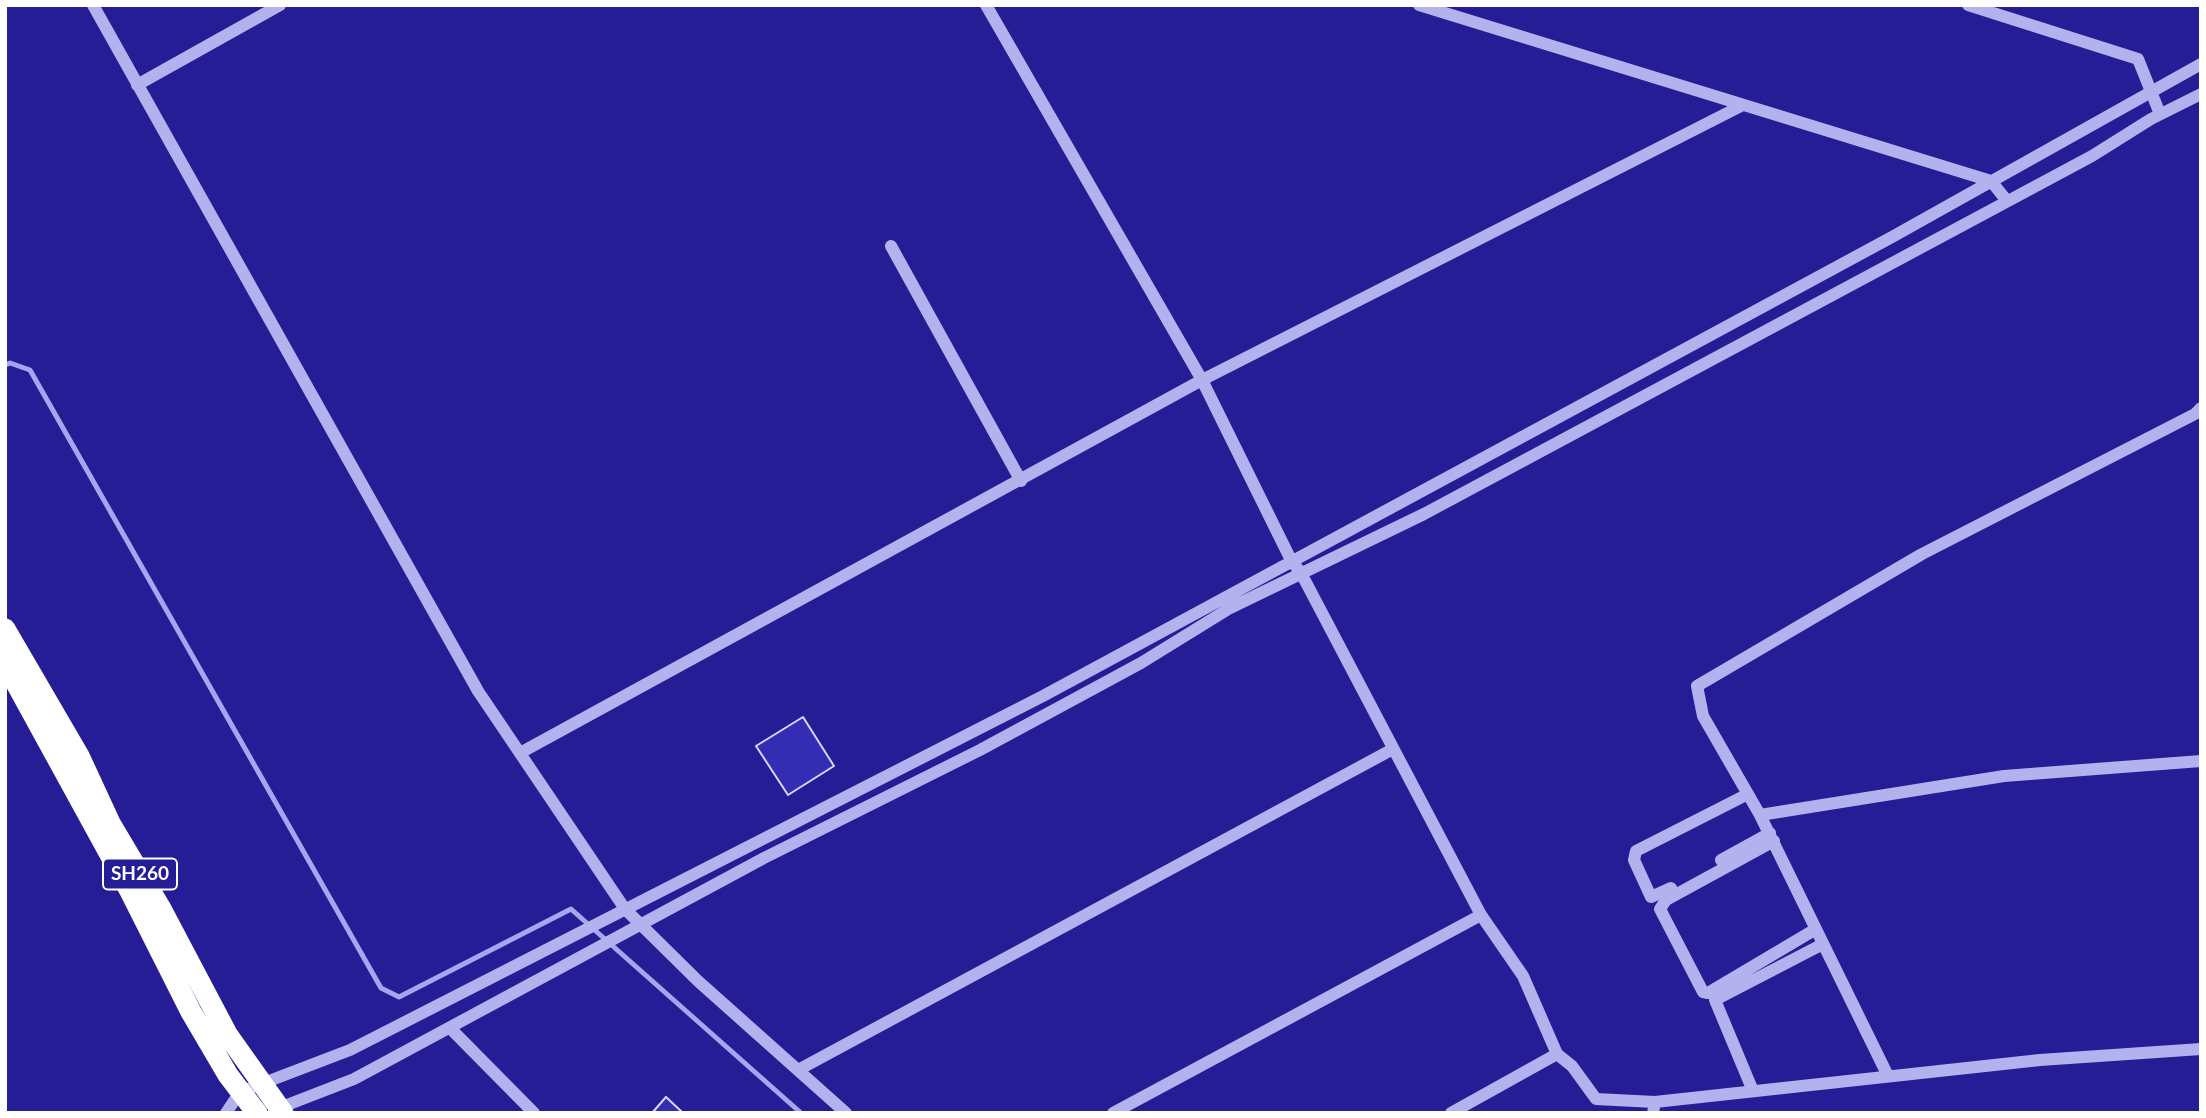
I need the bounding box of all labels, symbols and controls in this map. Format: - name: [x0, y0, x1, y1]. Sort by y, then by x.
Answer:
- road number: SH260: [103, 859, 177, 890]

